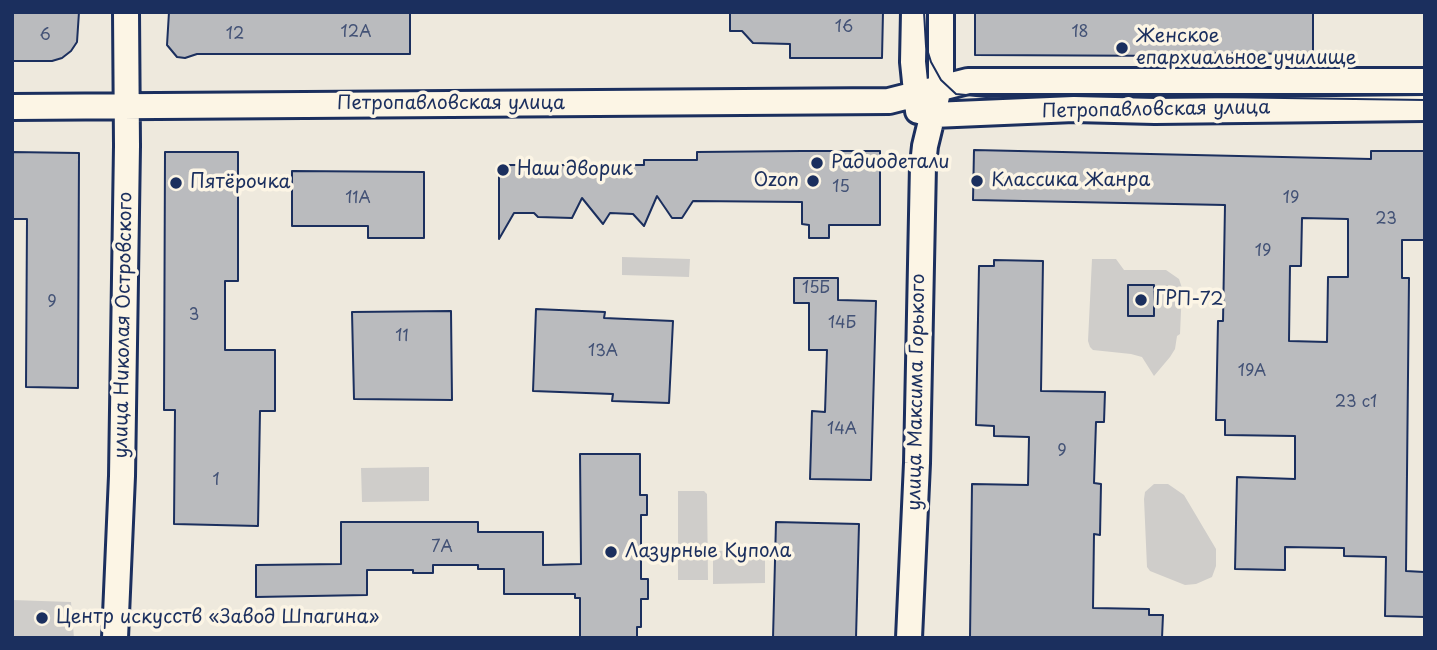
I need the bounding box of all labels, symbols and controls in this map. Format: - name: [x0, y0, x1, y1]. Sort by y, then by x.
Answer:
- house number: 16: [835, 18, 853, 38]
- house number: 12А: [341, 23, 371, 43]
- house number: 18: [1071, 23, 1089, 43]
- house number: 12: [226, 25, 244, 45]
- house number: 6: [39, 26, 51, 46]
- place label: Женское епархиальное училище: [1136, 26, 1356, 70]
- marker: Женское епархиальное училище: [1114, 40, 1130, 56]
- street label: Петропавловская улица: [337, 93, 565, 115]
- street label: Петропавловская улица: [1042, 97, 1270, 123]
- place label: Радиодетали: [831, 152, 950, 174]
- marker: Радиодетали: [809, 155, 825, 171]
- place label: Наш дворик: [517, 159, 633, 181]
- marker: Наш дворик: [495, 162, 511, 178]
- place label: Ozon: [754, 170, 799, 192]
- place label: Классика Жанра: [991, 170, 1150, 192]
- place label: Пятёрочка: [190, 172, 291, 194]
- marker: Ozon: [805, 173, 821, 189]
- marker: Классика Жанра: [969, 173, 985, 189]
- marker: Пятёрочка: [168, 175, 184, 191]
- house number: 15: [832, 178, 850, 198]
- house number: 11А: [345, 189, 371, 209]
- house number: 19: [1283, 189, 1299, 209]
- street label: улица Николая Островского: [110, 191, 138, 459]
- house number: 23: [1375, 210, 1397, 230]
- house number: 19: [1255, 242, 1271, 262]
- street label: улица Максима Горького: [904, 273, 930, 511]
- house number: 15Б: [802, 279, 830, 299]
- place label: ГРП-72: [1155, 289, 1224, 311]
- marker: ГРП-72: [1133, 292, 1149, 308]
- house number: 9: [47, 293, 57, 313]
- house number: 3: [189, 306, 199, 326]
- house number: 14Б: [828, 314, 856, 334]
- house number: 11: [395, 327, 409, 347]
- house number: 13А: [588, 342, 618, 362]
- house number: 19А: [1238, 362, 1266, 382]
- house number: 23 с1: [1335, 393, 1377, 413]
- house number: 14А: [827, 420, 857, 440]
- house number: 9: [1057, 442, 1067, 462]
- house number: 1: [212, 471, 220, 491]
- house number: 7А: [431, 538, 453, 558]
- place label: Лазурные Купола: [625, 541, 791, 563]
- marker: Лазурные Купола: [603, 544, 619, 560]
- place label: Центр искусств «Завод Шпагина»: [56, 607, 379, 629]
- marker: Центр искусств «Завод Шпагина»: [34, 610, 50, 626]

